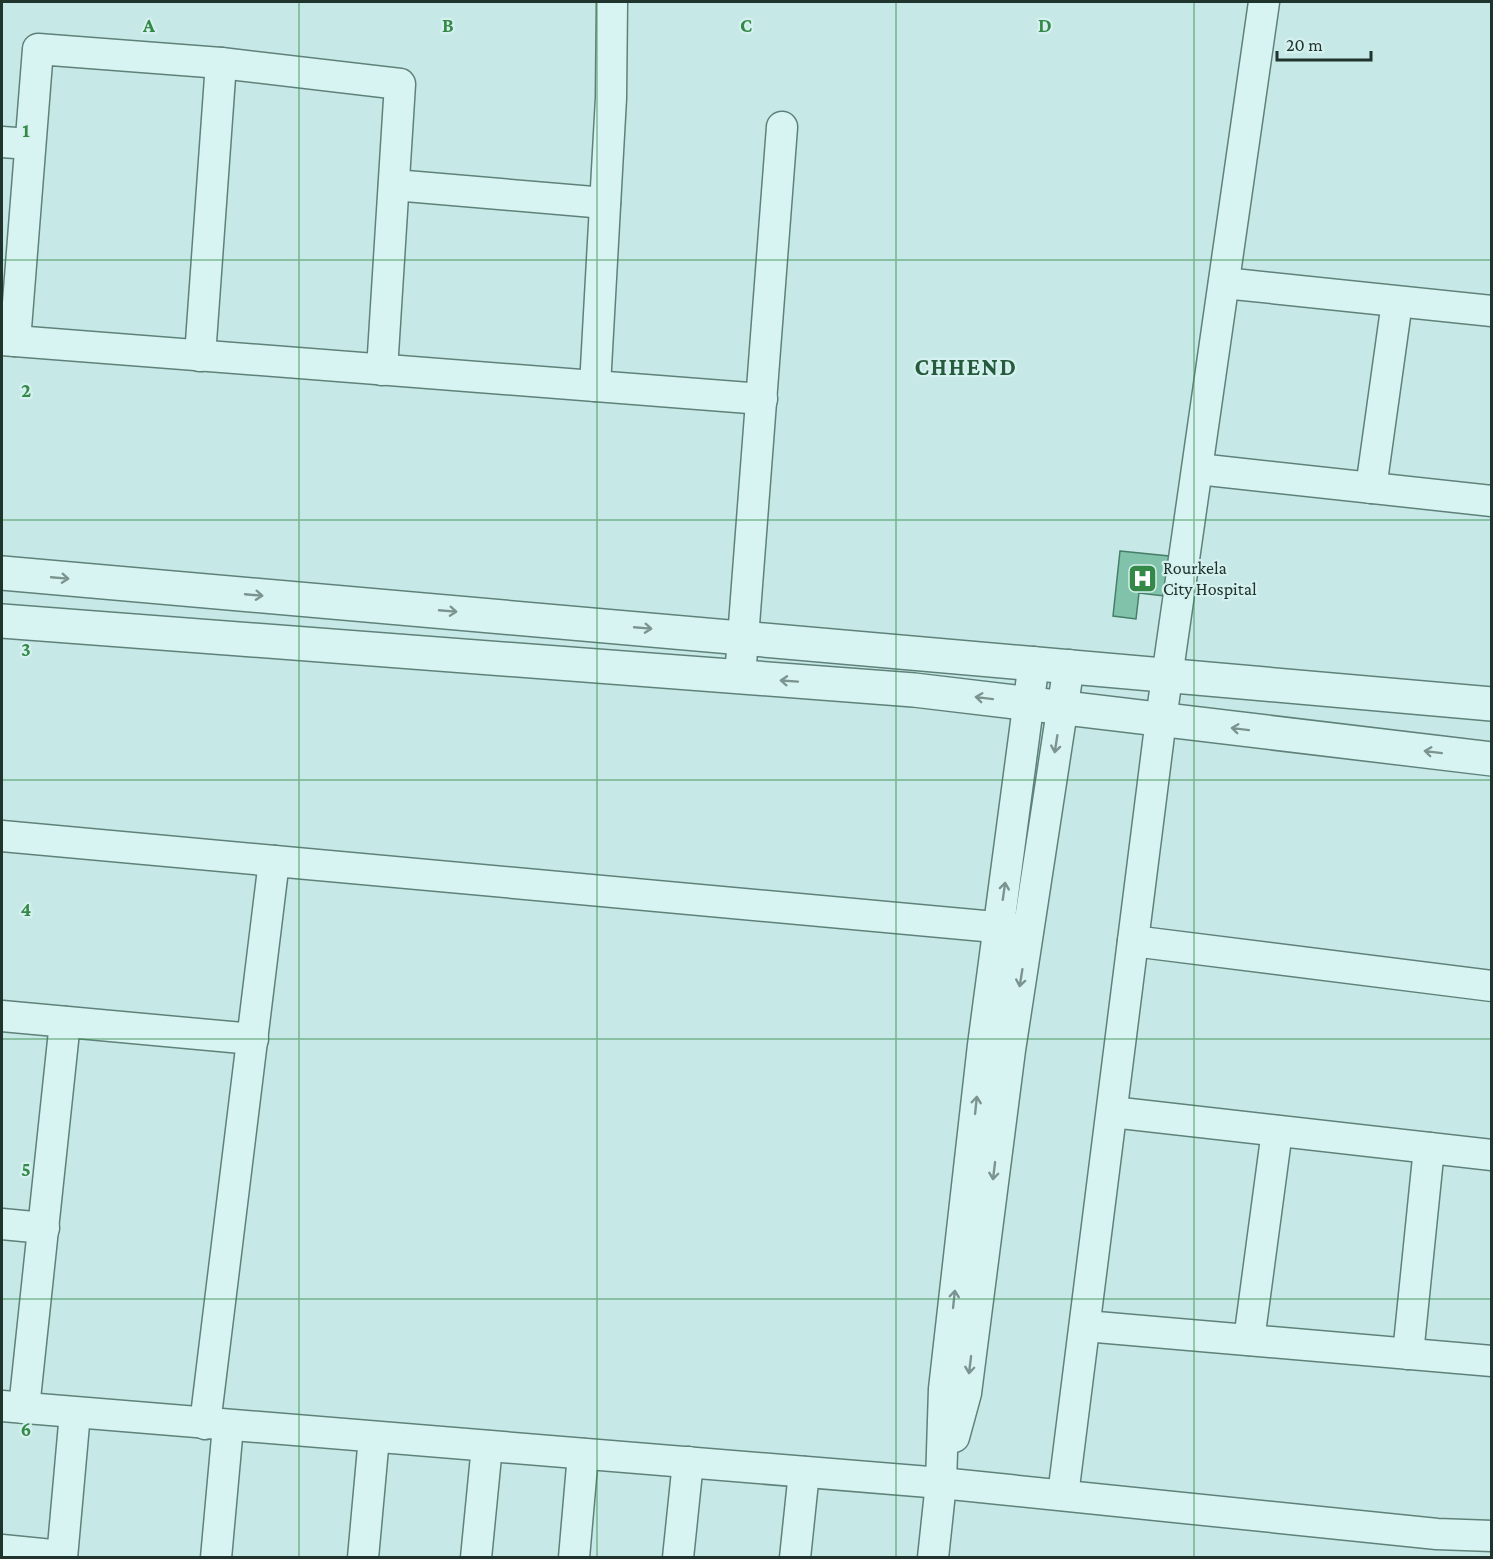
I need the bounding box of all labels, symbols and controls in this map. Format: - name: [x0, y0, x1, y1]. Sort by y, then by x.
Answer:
- text: A: [142, 14, 156, 36]
- text: B: [442, 14, 454, 36]
- text: C: [740, 14, 752, 36]
- text: D: [1038, 14, 1052, 36]
- scale bar: [1277, 24, 1372, 62]
- text: 20 m: [1286, 35, 1323, 55]
- text: 1: [22, 119, 30, 141]
- district label: CHHEND: [914, 353, 1018, 380]
- text: 2: [21, 379, 31, 401]
- place label: Rourkela City Hospital: [1163, 558, 1257, 599]
- hospital icon: Rourkela City Hospital: [1126, 562, 1158, 594]
- one-way arrow: [49, 573, 69, 584]
- one-way arrow: [244, 589, 264, 600]
- one-way arrow: [438, 606, 458, 617]
- one-way arrow: [632, 623, 652, 634]
- text: 3: [21, 638, 31, 660]
- one-way arrow: [780, 675, 800, 686]
- one-way arrow: [974, 693, 994, 704]
- one-way arrow: [1230, 723, 1250, 734]
- one-way arrow: [1051, 733, 1062, 753]
- one-way arrow: [1424, 746, 1444, 757]
- one-way arrow: [999, 882, 1010, 901]
- text: 4: [21, 898, 32, 920]
- one-way arrow: [1015, 968, 1026, 988]
- one-way arrow: [971, 1096, 982, 1116]
- text: 5: [21, 1158, 31, 1180]
- one-way arrow: [989, 1161, 1000, 1181]
- one-way arrow: [949, 1289, 960, 1309]
- one-way arrow: [964, 1354, 975, 1374]
- text: 6: [21, 1418, 31, 1440]

